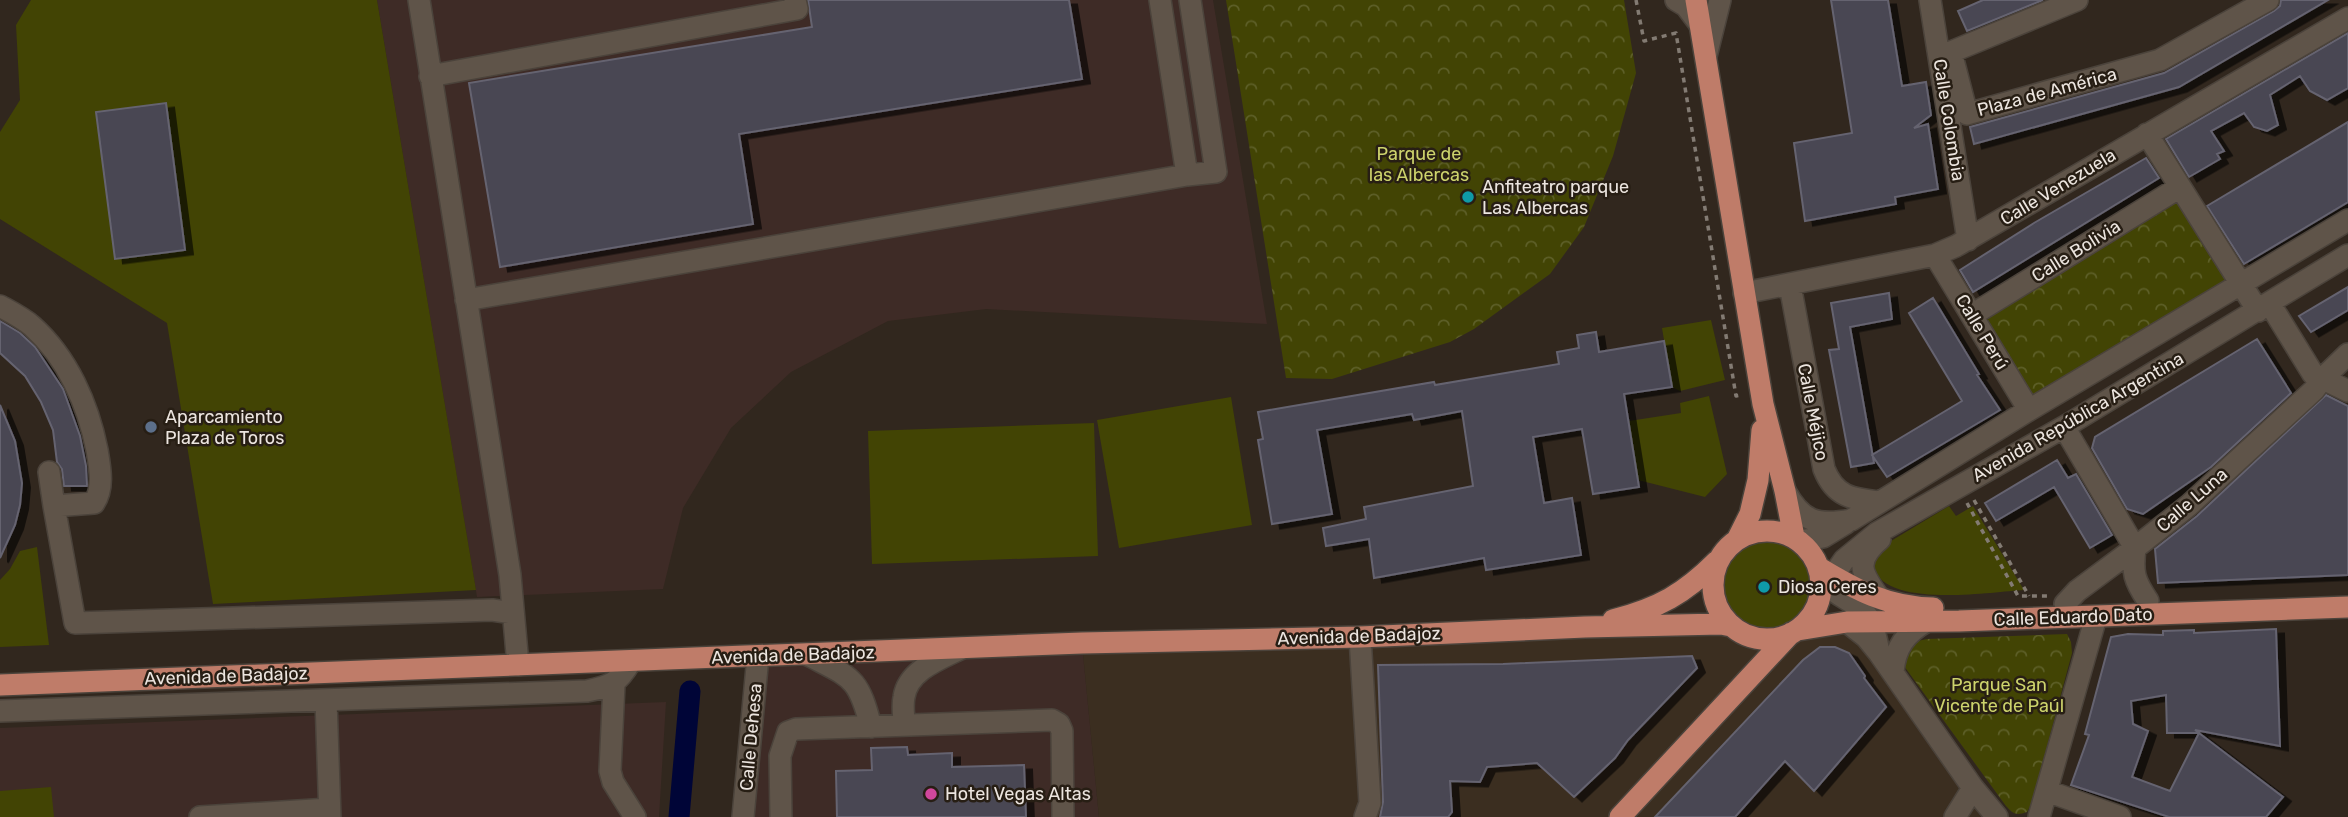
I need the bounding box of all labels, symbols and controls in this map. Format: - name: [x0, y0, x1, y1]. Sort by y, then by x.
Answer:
- street label: Calle Colombia: [1928, 57, 1970, 183]
- street label: Plaza de América: [1975, 63, 2119, 121]
- park label: Parque de las Albercas: [1369, 143, 1469, 186]
- street label: Calle Venezuela: [1996, 144, 2120, 230]
- place label: Anfiteatro parque Las Albercas: [1482, 176, 1629, 219]
- marker: Anfiteatro parque Las Albercas: [1460, 189, 1476, 205]
- street label: Calle Bolivia: [2028, 215, 2124, 287]
- street label: Calle Perú: [1951, 290, 2013, 374]
- street label: Avenida República Argentina: [1968, 347, 2188, 487]
- street label: Calle Méjico: [1793, 361, 1833, 463]
- place label: Aparcamiento Plaza de Toros: [165, 406, 284, 449]
- marker: Aparcamiento Plaza de Toros: [143, 419, 159, 435]
- street label: Calle Luna: [2152, 463, 2232, 537]
- place label: Diosa Ceres: [1778, 576, 1877, 598]
- marker: Diosa Ceres: [1756, 579, 1772, 595]
- street label: Calle Eduardo Dato: [1993, 603, 2153, 631]
- street label: Avenida de Badajoz: [1277, 622, 1441, 650]
- street label: Avenida de Badajoz: [711, 641, 875, 669]
- street label: Avenida de Badajoz: [144, 662, 308, 690]
- park label: Parque San Vicente de Paúl: [1934, 674, 2064, 717]
- street label: Calle Dehesa: [735, 682, 767, 792]
- place label: Hotel Vegas Altas: [945, 783, 1091, 805]
- marker: Hotel Vegas Altas: [923, 786, 939, 802]

